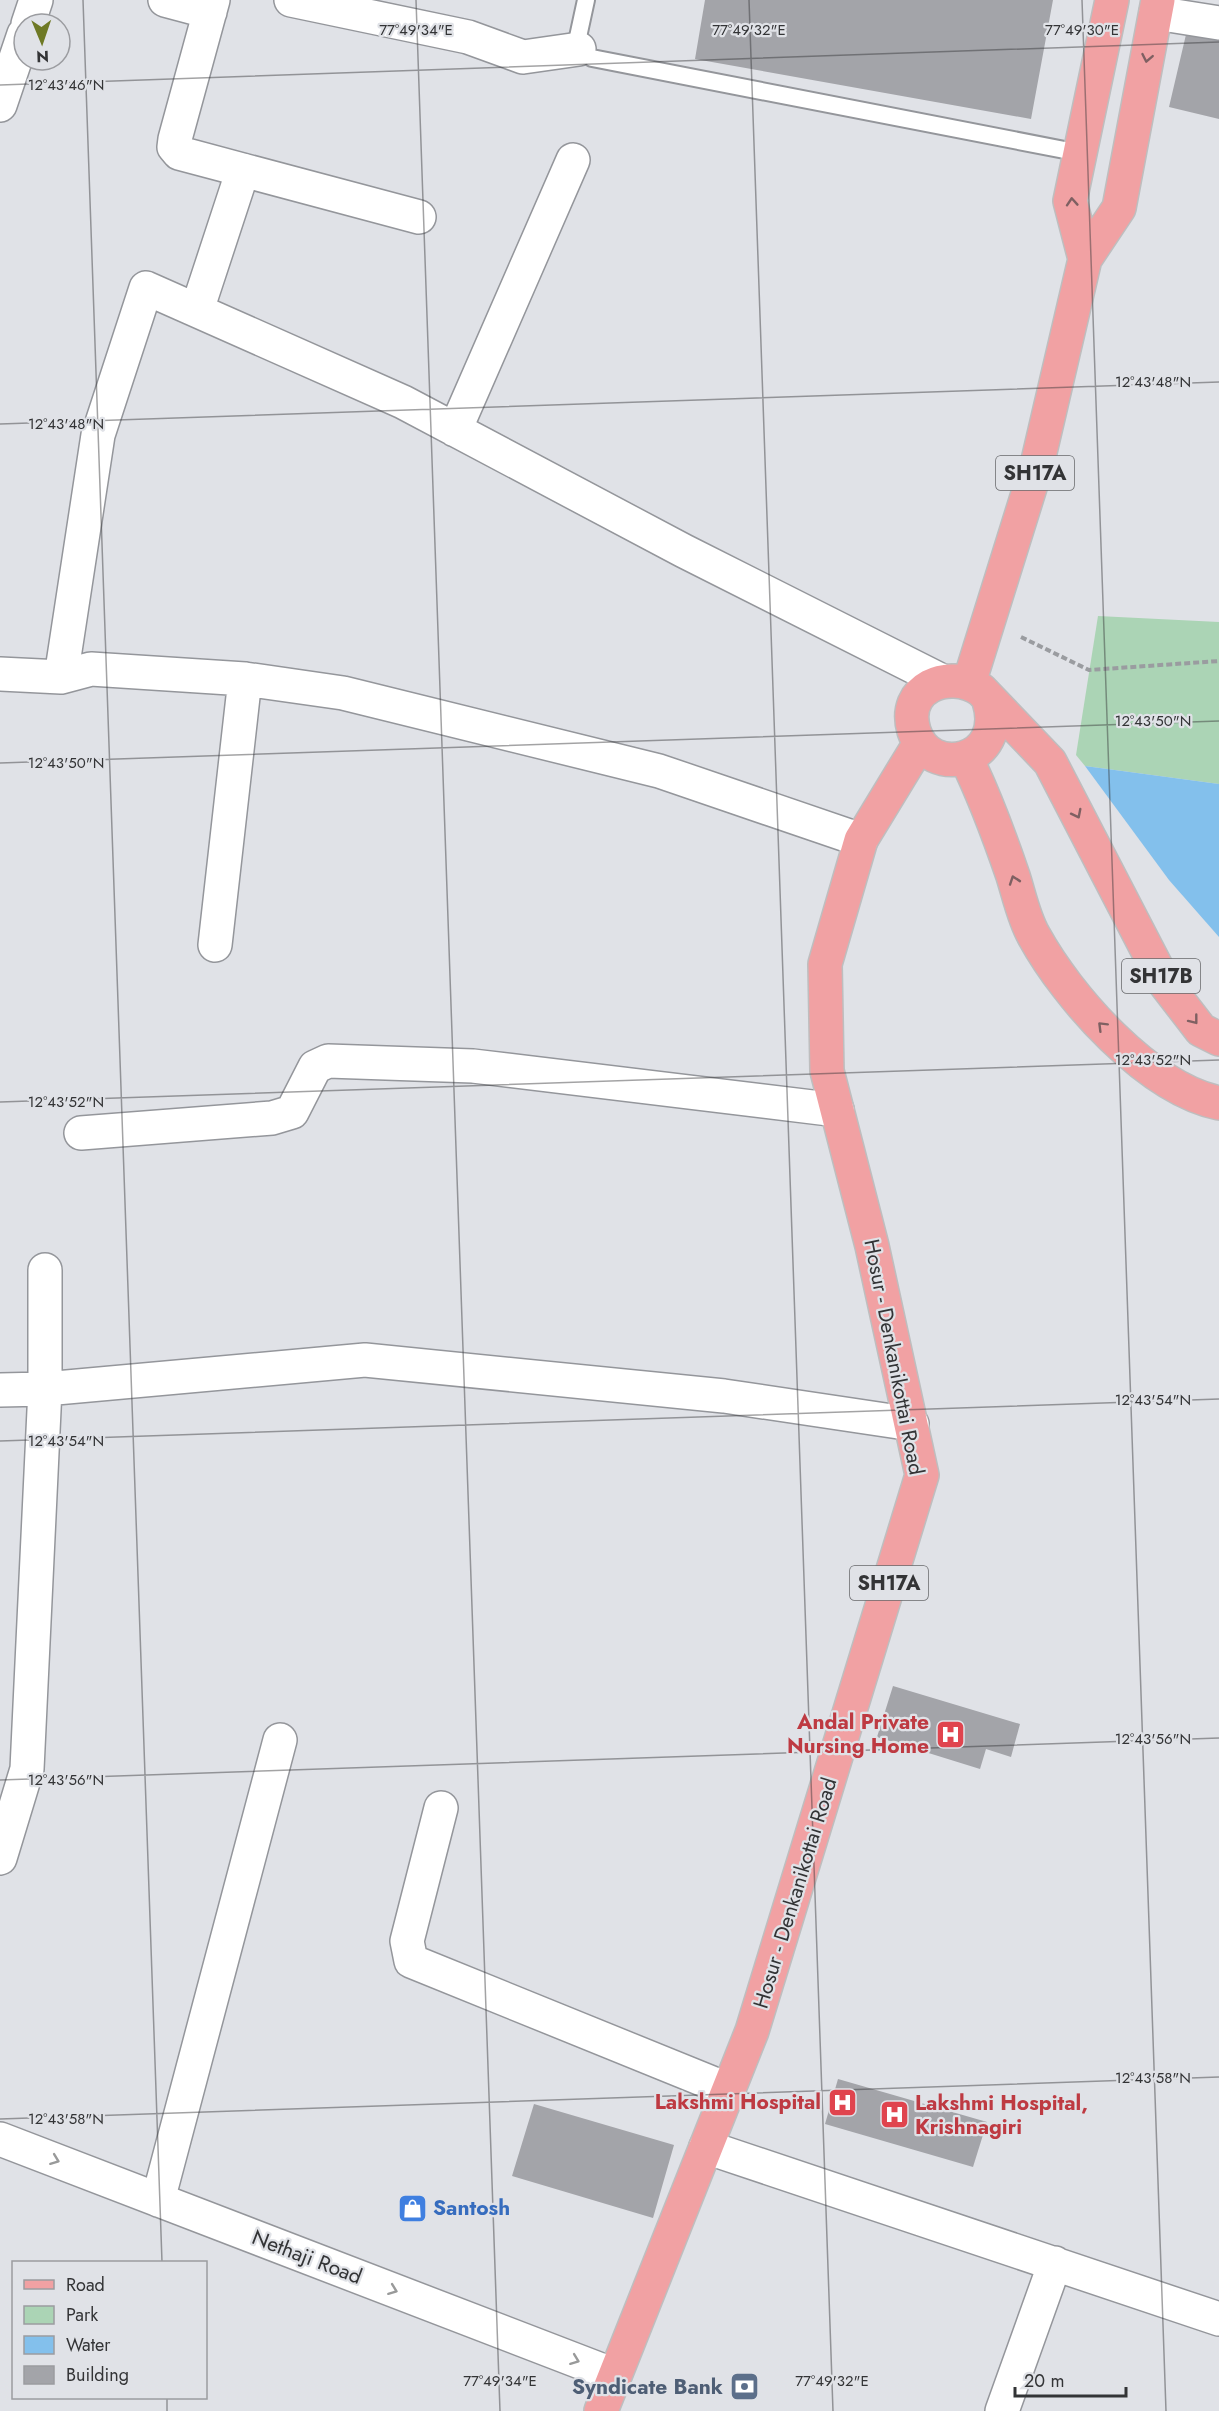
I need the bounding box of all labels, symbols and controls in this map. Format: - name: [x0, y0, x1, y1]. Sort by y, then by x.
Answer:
- north arrow: [12, 12, 72, 72]
- text: 77°49'34"E: [379, 19, 453, 41]
- text: 77°49'32"E: [712, 19, 786, 41]
- text: 77°49'30"E: [1045, 19, 1119, 41]
- text: N: [36, 45, 49, 68]
- one-way arrow: [1142, 53, 1154, 62]
- text: 12°43'46"N: [28, 74, 104, 96]
- one-way arrow: [1066, 198, 1079, 207]
- text: 12°43'48"N: [1115, 371, 1191, 393]
- text: 12°43'48"N: [28, 413, 104, 435]
- road number: SH17A: [996, 456, 1074, 490]
- text: 12°43'50"N: [1115, 710, 1191, 732]
- text: 12°43'50"N: [28, 752, 104, 774]
- one-way arrow: [1070, 808, 1081, 818]
- one-way arrow: [1009, 875, 1021, 885]
- road number: SH17B: [1122, 959, 1200, 993]
- one-way arrow: [1186, 1013, 1197, 1024]
- one-way arrow: [1098, 1022, 1108, 1033]
- text: 12°43'52"N: [1115, 1049, 1191, 1071]
- text: 12°43'52"N: [28, 1091, 104, 1113]
- street label: Hosur - Denkanikottai Road: [856, 1236, 932, 1478]
- text: 12°43'54"N: [1115, 1389, 1191, 1411]
- text: 12°43'54"N: [28, 1430, 104, 1452]
- road number: SH17A: [850, 1566, 928, 1600]
- place label: Andal Private Nursing Home: [787, 1707, 929, 1761]
- hospital icon: Andal Private Nursing Home: [934, 1718, 966, 1750]
- text: 12°43'56"N: [1115, 1728, 1191, 1750]
- text: 12°43'56"N: [28, 1769, 104, 1791]
- street label: Hosur - Denkanikottai Road: [746, 1774, 844, 2012]
- text: 12°43'58"N: [1115, 2067, 1191, 2089]
- hospital icon: Lakshmi Hospital: [826, 2086, 858, 2118]
- place label: Lakshmi Hospital: [655, 2087, 821, 2117]
- place label: Lakshmi Hospital, Krishnagiri: [915, 2088, 1088, 2142]
- hospital icon: Lakshmi Hospital, Krishnagiri: [878, 2099, 910, 2131]
- text: 12°43'58"N: [28, 2108, 104, 2130]
- one-way arrow: [48, 2153, 59, 2165]
- shop icon: Santosh: [396, 2192, 428, 2224]
- place label: Santosh: [433, 2193, 510, 2223]
- street label: Nethaji Road: [248, 2222, 366, 2292]
- legend: [12, 2261, 207, 2399]
- text: Road: [66, 2272, 105, 2298]
- one-way arrow: [388, 2283, 398, 2296]
- text: Park: [66, 2302, 98, 2328]
- text: Water: [66, 2332, 111, 2358]
- one-way arrow: [570, 2353, 580, 2366]
- scale bar: [1015, 2360, 1126, 2398]
- text: Building: [66, 2362, 129, 2388]
- text: 20 m: [1024, 2368, 1064, 2394]
- text: 77°49'34"E: [463, 2370, 537, 2392]
- text: 77°49'32"E: [795, 2370, 869, 2392]
- bank icon: Syndicate Bank: [728, 2371, 760, 2403]
- place label: Syndicate Bank: [572, 2372, 723, 2402]

